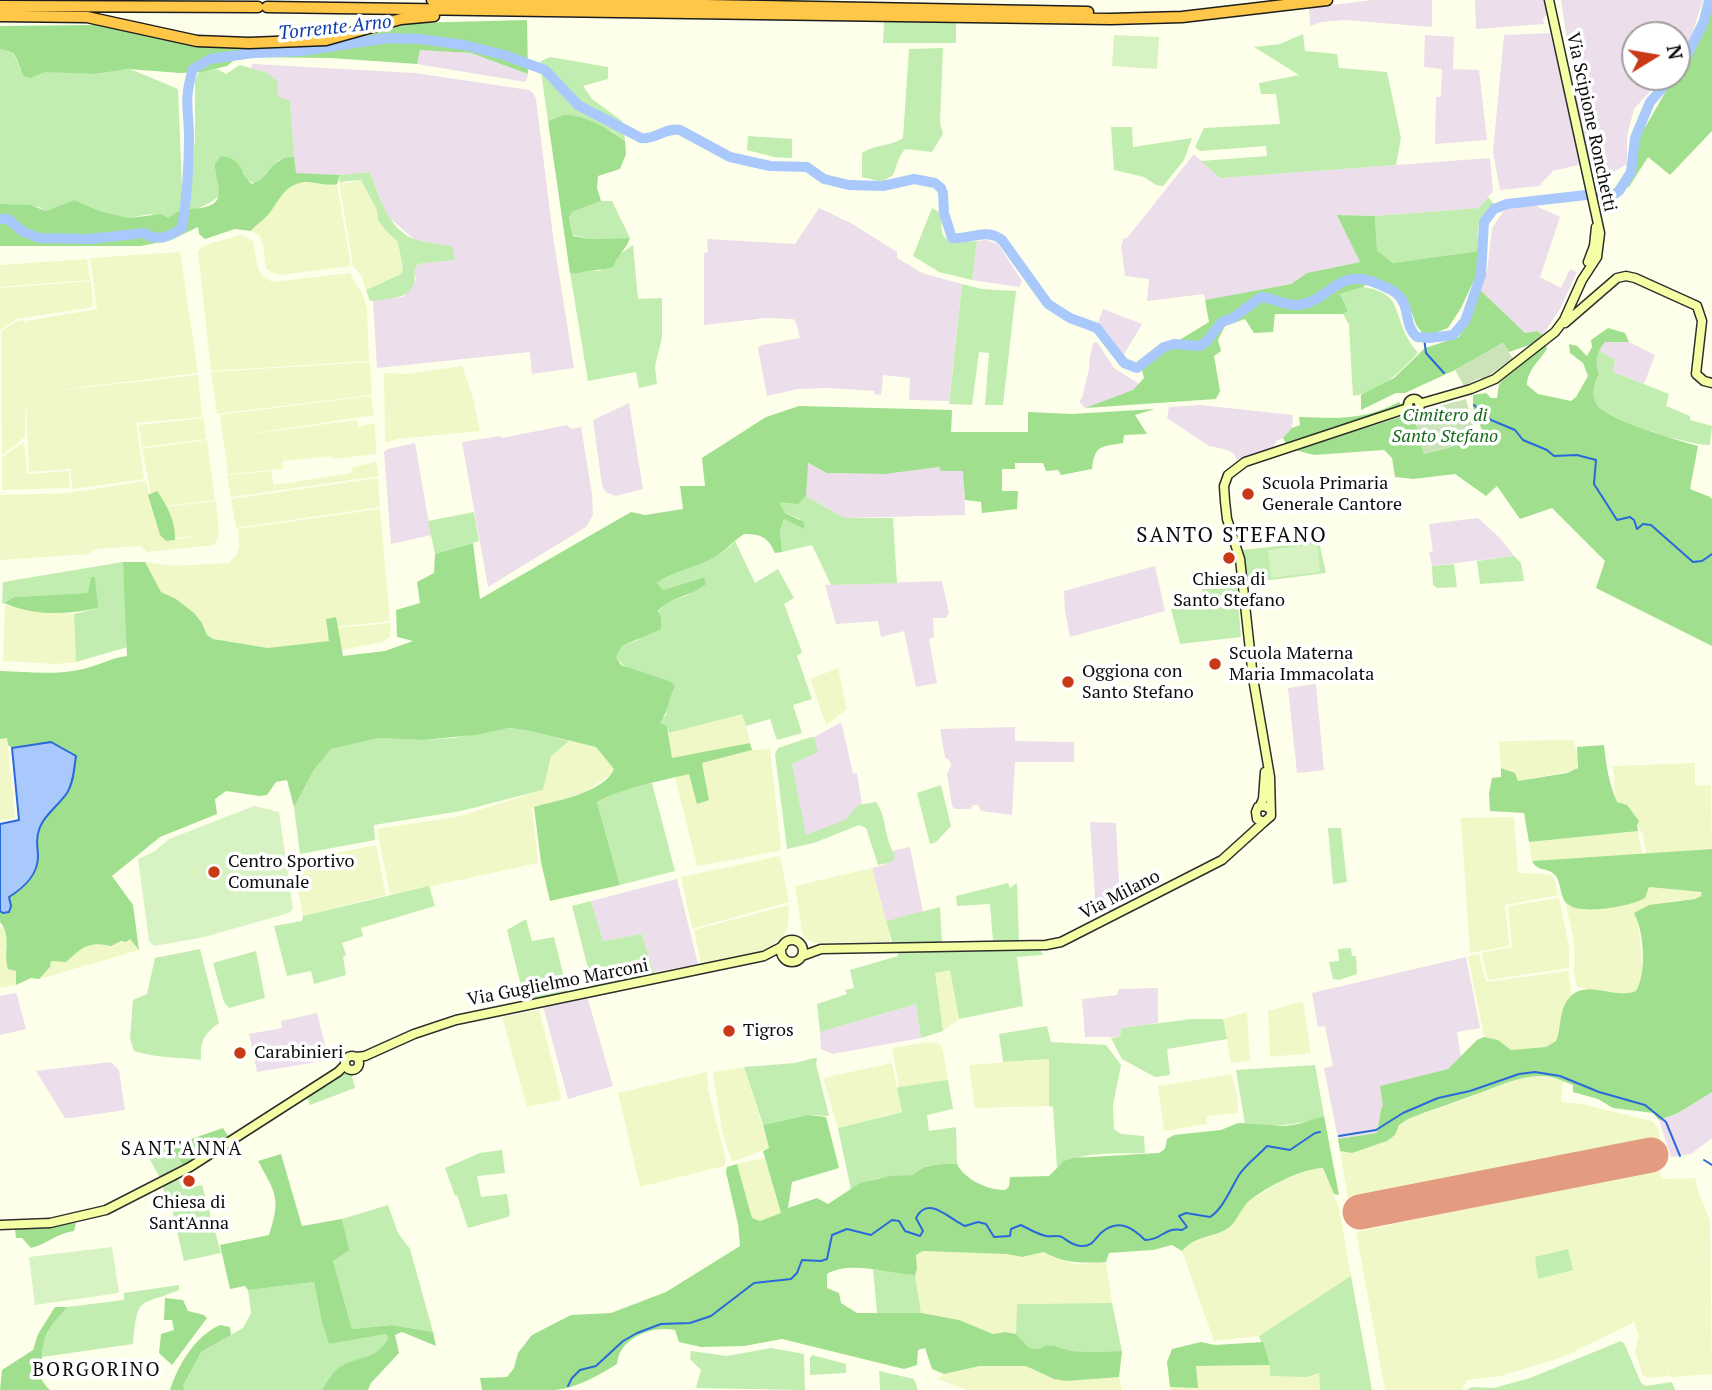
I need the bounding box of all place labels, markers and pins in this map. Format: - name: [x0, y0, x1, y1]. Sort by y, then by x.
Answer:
- place label: Scuola Primaria Generale Cantore: [1262, 473, 1402, 516]
- marker: Scuola Primaria Generale Cantore: [1240, 486, 1256, 502]
- marker: Chiesa di Santo Stefano: [1221, 550, 1237, 566]
- place label: Chiesa di Santo Stefano: [1173, 569, 1285, 612]
- place label: Scuola Materna Maria Immacolata: [1229, 643, 1374, 686]
- marker: Scuola Materna Maria Immacolata: [1207, 656, 1223, 672]
- place label: Oggiona con Santo Stefano: [1082, 661, 1194, 704]
- marker: Oggiona con Santo Stefano: [1060, 674, 1076, 690]
- place label: Centro Sportivo Comunale: [228, 851, 354, 894]
- marker: Centro Sportivo Comunale: [206, 864, 222, 880]
- place label: Tigros: [743, 1020, 794, 1042]
- marker: Tigros: [721, 1023, 737, 1039]
- place label: Carabinieri: [254, 1042, 343, 1064]
- marker: Carabinieri: [232, 1045, 248, 1061]
- marker: Chiesa di Sant'Anna: [181, 1173, 197, 1189]
- place label: Chiesa di Sant'Anna: [149, 1192, 229, 1234]

